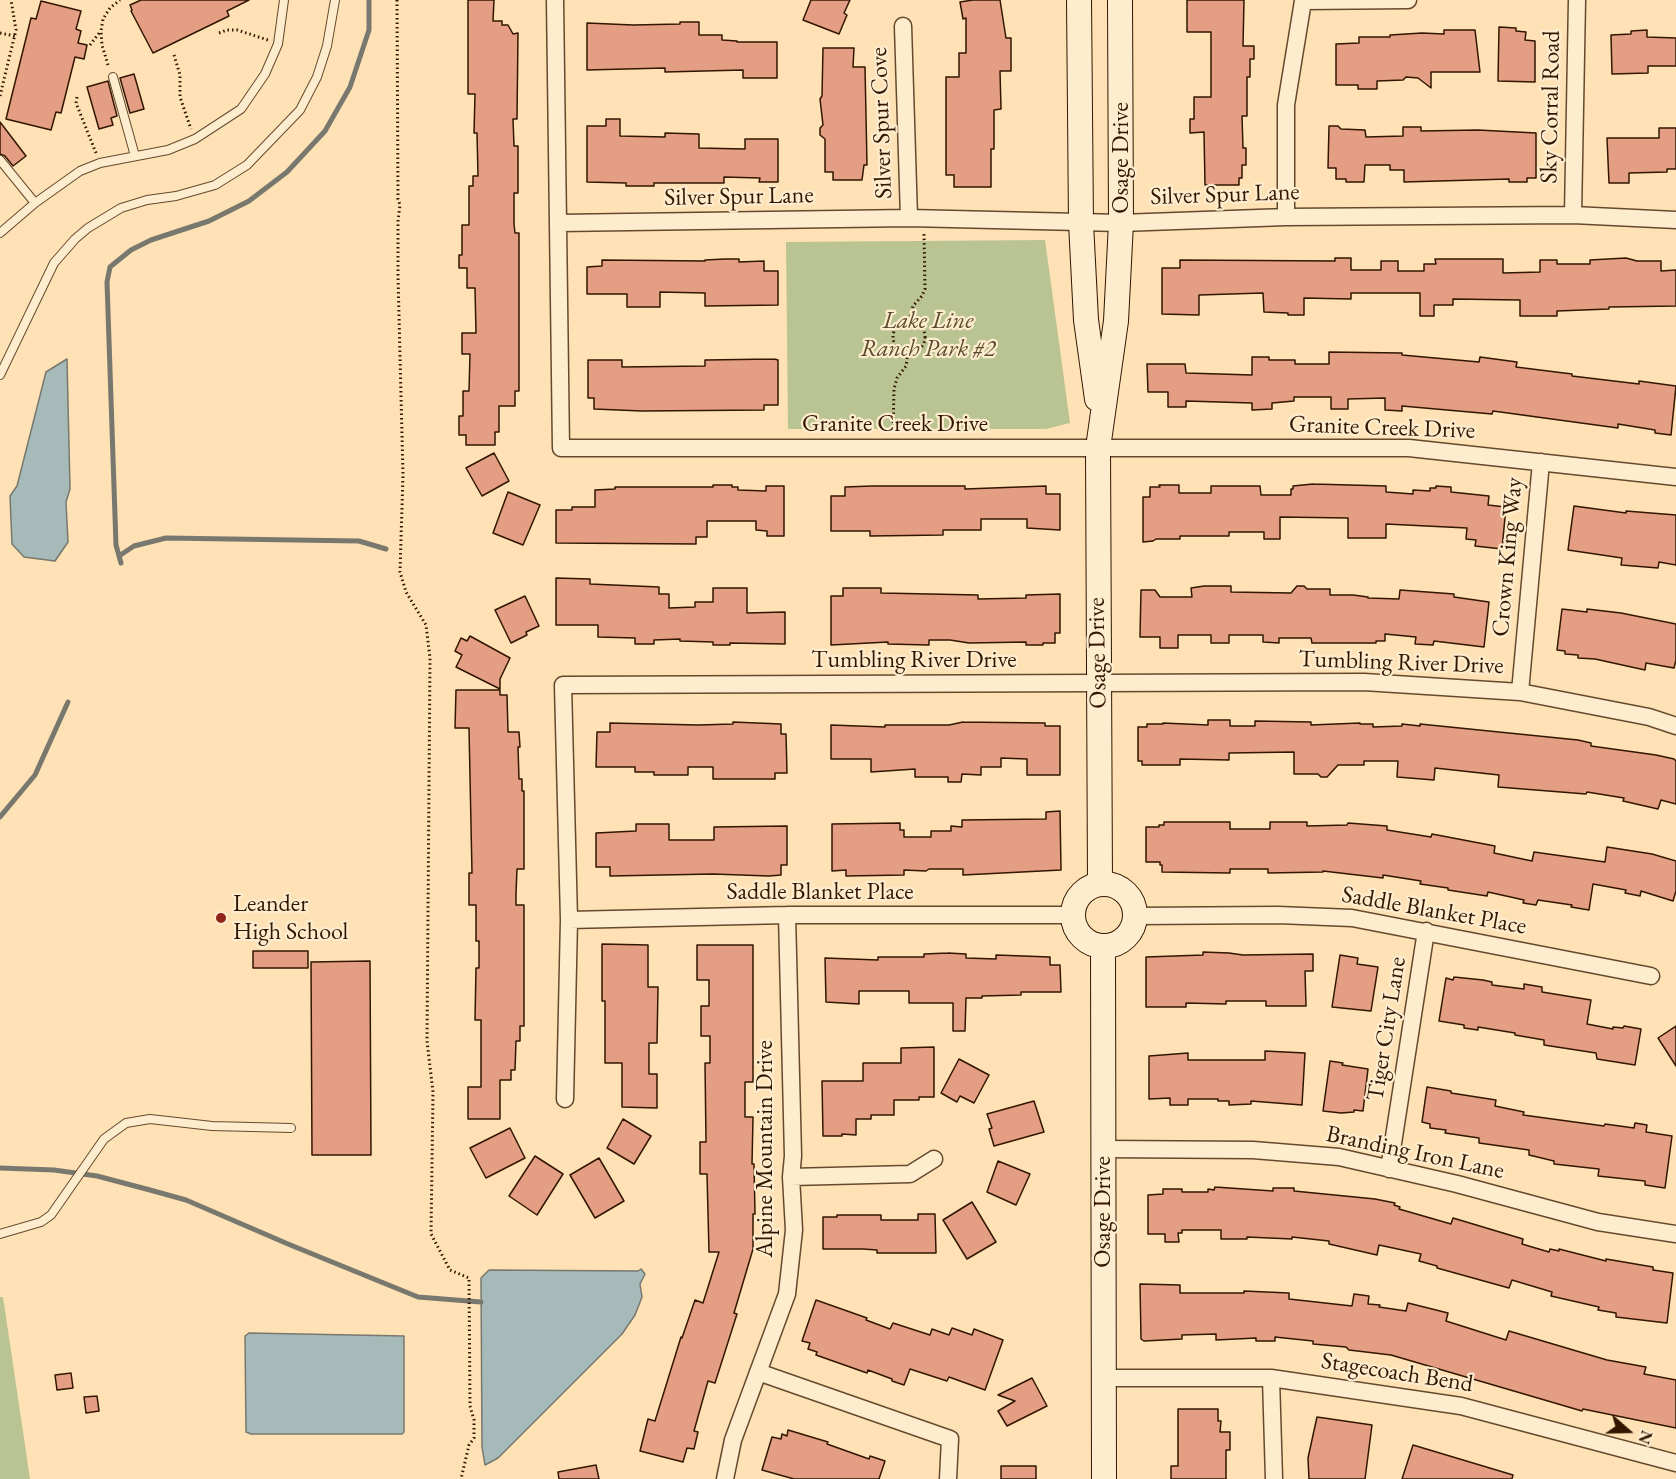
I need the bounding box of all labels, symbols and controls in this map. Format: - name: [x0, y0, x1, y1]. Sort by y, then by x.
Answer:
- street label: Sky Corral Road: [1535, 30, 1567, 184]
- street label: Silver Spur Cove: [865, 47, 899, 199]
- street label: Osage Drive: [1107, 102, 1135, 214]
- street label: Silver Spur Lane: [1150, 178, 1300, 212]
- street label: Silver Spur Lane: [664, 181, 814, 213]
- park label: Lake Line Ranch Park #2: [861, 307, 995, 363]
- street label: Granite Creek Drive: [802, 410, 988, 438]
- street label: Granite Creek Drive: [1288, 410, 1476, 446]
- street label: Crown King Way: [1487, 476, 1529, 638]
- street label: Osage Drive: [1083, 597, 1113, 709]
- street label: Tumbling River Drive: [1298, 645, 1504, 681]
- street label: Tumbling River Drive: [811, 646, 1017, 674]
- street label: Saddle Blanket Place: [726, 878, 914, 906]
- street label: Saddle Blanket Place: [1339, 881, 1529, 941]
- place label: Leander High School: [233, 890, 348, 946]
- marker: Leander High School: [214, 911, 228, 925]
- street label: Tiger City Lane: [1361, 955, 1413, 1103]
- street label: Alpine Mountain Drive: [751, 1040, 779, 1258]
- street label: Branding Iron Lane: [1323, 1120, 1507, 1186]
- street label: Osage Drive: [1089, 1156, 1117, 1268]
- street label: Stagecoach Bend: [1319, 1347, 1475, 1399]
- north arrow: [1598, 1401, 1658, 1461]
- text: N: [1633, 1428, 1657, 1447]

